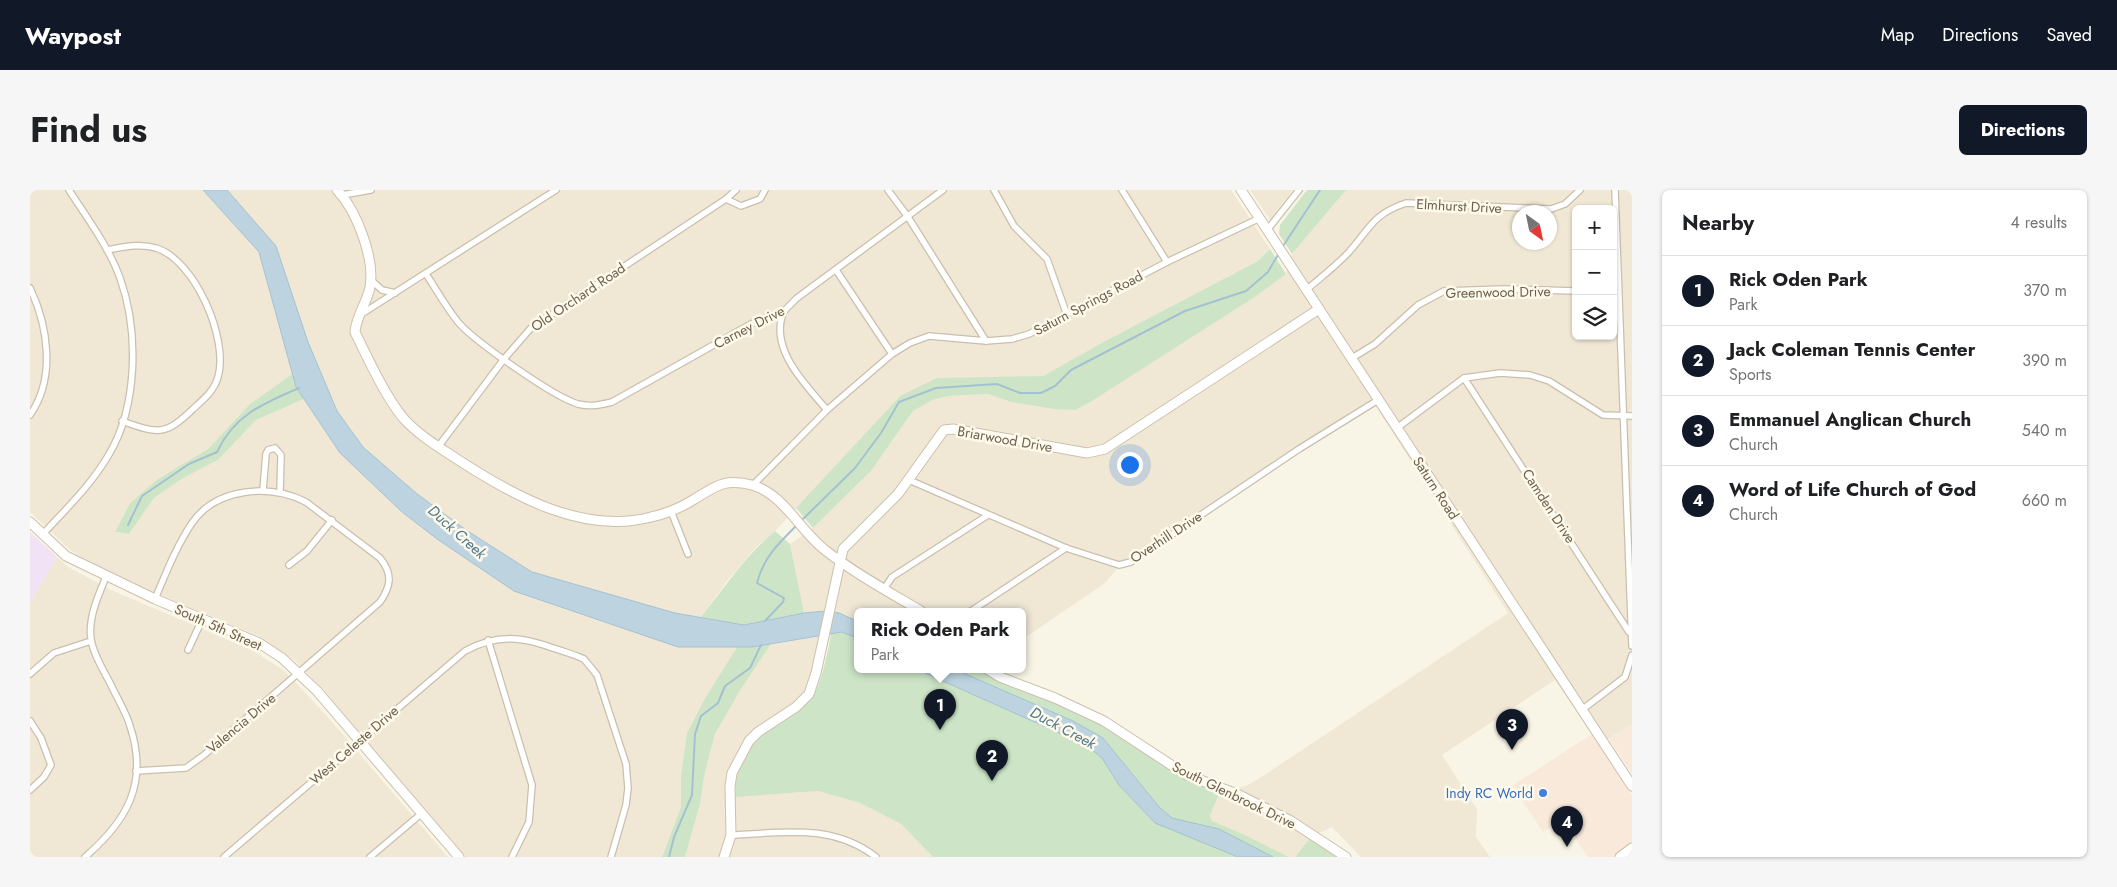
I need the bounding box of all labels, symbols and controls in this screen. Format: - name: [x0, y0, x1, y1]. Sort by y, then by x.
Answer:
- text: Waypost: [25, 18, 121, 53]
- text: Map: [1881, 22, 1914, 48]
- text: Directions: [1942, 22, 2018, 48]
- text: Saved: [2046, 22, 2092, 48]
- text: Find us: [30, 105, 147, 155]
- button: Directions: [1959, 105, 2087, 155]
- street label: Elmhurst Drive: [1416, 194, 1502, 218]
- north arrow: [1512, 205, 1557, 250]
- map controls: [1572, 205, 1617, 340]
- button: +: [1572, 205, 1617, 250]
- text: Nearby: [1682, 208, 1754, 238]
- text: 4 results: [2011, 211, 2067, 234]
- button: −: [1572, 250, 1617, 295]
- street label: Old Orchard Road: [527, 258, 629, 336]
- street label: Saturn Springs Road: [1030, 266, 1146, 340]
- text: Rick Oden Park: [1729, 266, 1868, 293]
- text: 1: [1694, 279, 1702, 302]
- text: 370 m: [2023, 279, 2067, 302]
- street label: Greenwood Drive: [1445, 281, 1551, 303]
- text: Park: [1729, 293, 1758, 316]
- button: layers: [1572, 295, 1617, 340]
- street label: Carney Drive: [710, 301, 788, 353]
- text: Jack Coleman Tennis Center: [1729, 336, 1976, 363]
- text: 2: [1693, 349, 1703, 372]
- text: 390 m: [2022, 349, 2067, 372]
- text: Sports: [1729, 363, 1771, 386]
- text: Emmanuel Anglican Church: [1729, 406, 1971, 433]
- text: 3: [1693, 419, 1703, 442]
- text: 540 m: [2022, 419, 2067, 442]
- street label: Briarwood Drive: [956, 421, 1054, 457]
- text: Church: [1729, 433, 1778, 456]
- your location: [1117, 452, 1143, 478]
- street label: Saturn Road: [1408, 452, 1464, 524]
- street label: Camden Drive: [1517, 465, 1581, 547]
- text: Word of Life Church of God: [1729, 476, 1976, 503]
- text: 4: [1692, 489, 1704, 512]
- text: 660 m: [2022, 489, 2067, 512]
- water label: Duck Creek: [423, 500, 491, 565]
- text: Church: [1729, 503, 1778, 526]
- street label: Overhill Drive: [1126, 506, 1206, 568]
- street label: South 5th Street: [171, 599, 265, 655]
- popup: [854, 608, 1026, 673]
- text: Rick Oden Park: [871, 616, 1009, 643]
- text: Park: [871, 643, 899, 666]
- street label: Valencia Drive: [202, 688, 280, 758]
- pin: 1: [924, 689, 956, 730]
- street label: West Celeste Drive: [305, 701, 403, 789]
- water label: Duck Creek: [1026, 701, 1100, 755]
- pin: 3: [1496, 709, 1528, 750]
- pin: 2: [976, 740, 1008, 781]
- street label: South Glenbrook Drive: [1169, 756, 1299, 834]
- place label: Indy RC World: [1446, 783, 1533, 803]
- marker: Indy RC World: [1537, 787, 1549, 799]
- pin: 4: [1551, 806, 1583, 847]

